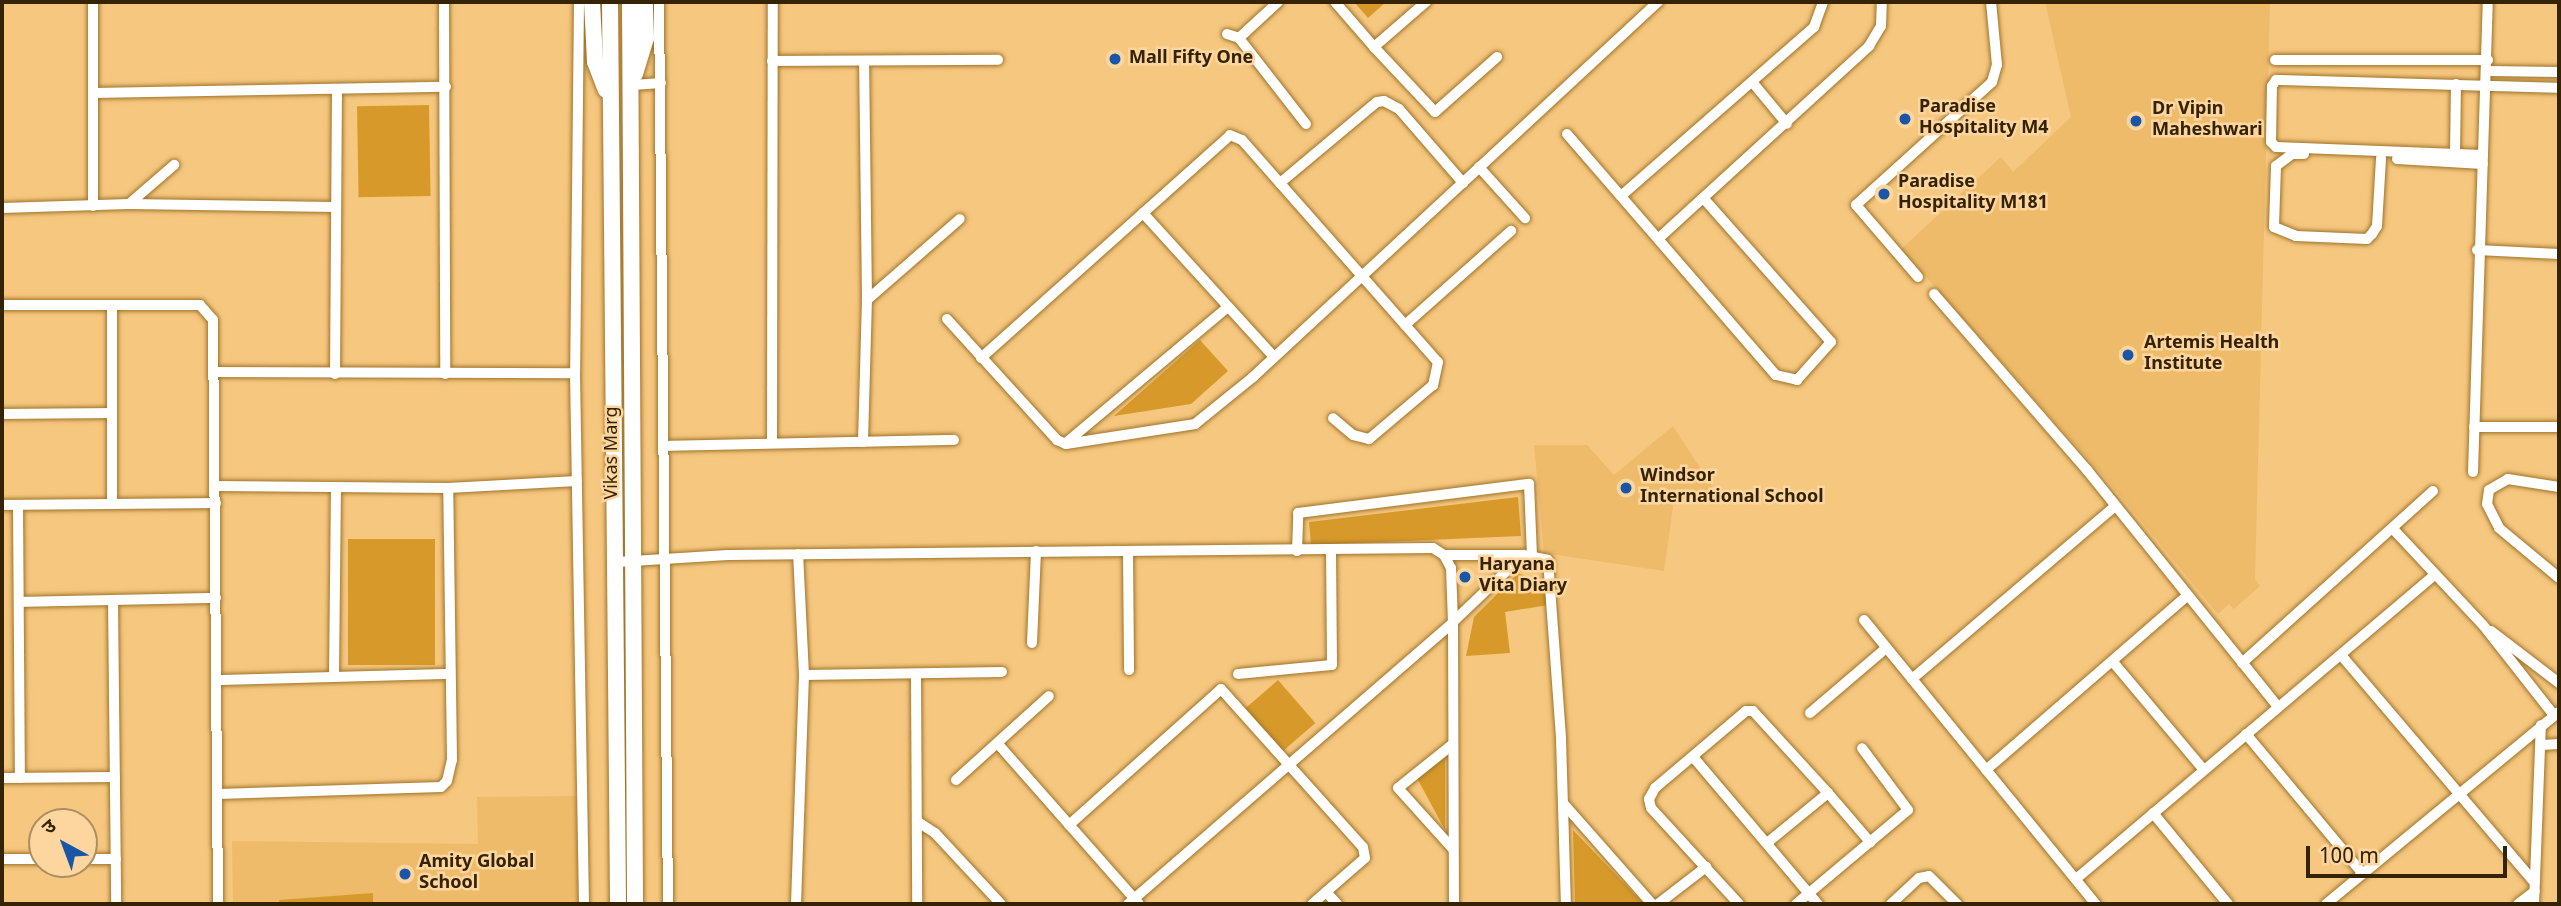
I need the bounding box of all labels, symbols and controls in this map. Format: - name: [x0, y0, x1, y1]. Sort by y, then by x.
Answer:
- place label: Mall Fifty One: [1129, 48, 1254, 70]
- marker: Mall Fifty One: [1107, 51, 1123, 67]
- place label: Paradise Hospitality M4: [1919, 98, 2049, 140]
- place label: Dr Vipin Maheshwari: [2152, 100, 2263, 142]
- marker: Paradise Hospitality M4: [1897, 111, 1913, 127]
- marker: Dr Vipin Maheshwari: [2126, 111, 2146, 131]
- place label: Paradise Hospitality M181: [1898, 173, 2049, 216]
- marker: Paradise Hospitality M181: [1876, 186, 1892, 202]
- place label: Artemis Health Institute: [2144, 334, 2280, 376]
- marker: Artemis Health Institute: [2118, 345, 2138, 365]
- street label: Vikas Marg: [602, 406, 624, 500]
- place label: Windsor International School: [1640, 467, 1824, 510]
- marker: Windsor International School: [1618, 480, 1634, 496]
- place label: Haryana Vita Diary: [1479, 556, 1568, 598]
- marker: Haryana Vita Diary: [1457, 569, 1473, 585]
- north arrow: [28, 808, 98, 878]
- text: उ: [38, 815, 63, 841]
- scale bar: [2309, 832, 2510, 876]
- text: 100 m: [2319, 844, 2379, 872]
- place label: Amity Global School: [419, 853, 535, 896]
- marker: Amity Global School: [397, 866, 413, 882]

